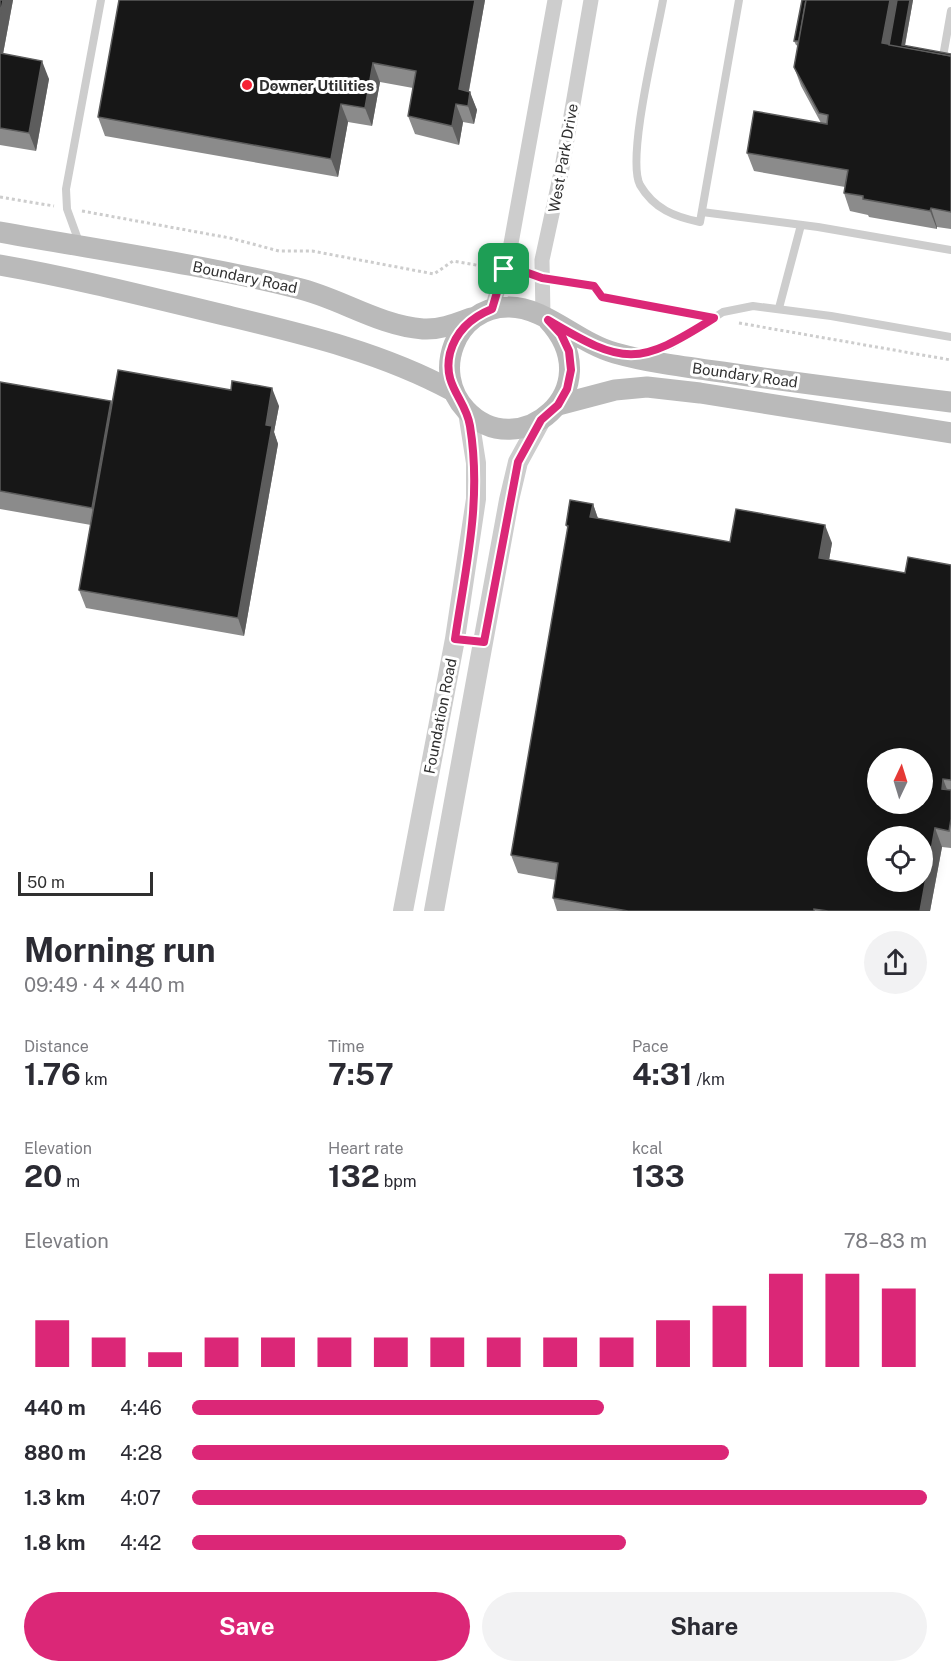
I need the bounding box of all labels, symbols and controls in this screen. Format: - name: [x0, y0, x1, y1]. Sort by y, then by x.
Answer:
- place label: Downer Utilities: [259, 77, 374, 94]
- marker: Downer Utilities: [240, 78, 254, 92]
- street label: West Park Drive: [545, 102, 581, 214]
- pin: [478, 243, 529, 294]
- icon: arrive: [487, 252, 520, 285]
- street label: Boundary Road: [191, 258, 299, 296]
- street label: Boundary Road: [691, 359, 799, 391]
- street label: Foundation Road: [420, 657, 460, 775]
- north arrow: [867, 748, 933, 814]
- map controls: [867, 748, 933, 892]
- button: locate: [867, 826, 933, 892]
- scale bar: [18, 869, 153, 896]
- text: 50 m: [27, 873, 65, 892]
- text: Morning run: [24, 931, 216, 969]
- button: share: [864, 931, 927, 994]
- text: 09:49 · 4 × 440 m: [24, 973, 185, 997]
- text: Distance: [24, 1037, 89, 1056]
- text: Time: [328, 1037, 364, 1056]
- text: Pace: [632, 1037, 669, 1056]
- text: 1.76: [24, 1056, 81, 1092]
- text: 7:57: [328, 1056, 394, 1092]
- text: 4:31: [632, 1056, 693, 1092]
- text: km: [81, 1070, 108, 1089]
- text: /km: [693, 1070, 725, 1089]
- text: Elevation: [24, 1139, 92, 1158]
- text: Heart rate: [328, 1139, 404, 1158]
- text: kcal: [632, 1139, 663, 1158]
- text: 20: [24, 1158, 62, 1194]
- text: 132: [328, 1158, 380, 1194]
- text: 133: [632, 1158, 685, 1194]
- text: m: [62, 1172, 80, 1191]
- text: bpm: [380, 1172, 417, 1191]
- text: Elevation: [24, 1229, 109, 1253]
- text: 78–83 m: [844, 1229, 927, 1253]
- text: 440 m: [24, 1396, 86, 1420]
- text: 4:46: [120, 1396, 162, 1420]
- text: 880 m: [24, 1441, 86, 1465]
- text: 4:28: [120, 1441, 162, 1465]
- text: 1.3 km: [24, 1486, 85, 1510]
- text: 4:07: [120, 1486, 161, 1510]
- text: 1.8 km: [24, 1531, 85, 1555]
- text: 4:42: [120, 1531, 161, 1555]
- button: Save: [24, 1592, 470, 1661]
- button: Share: [482, 1592, 927, 1661]

